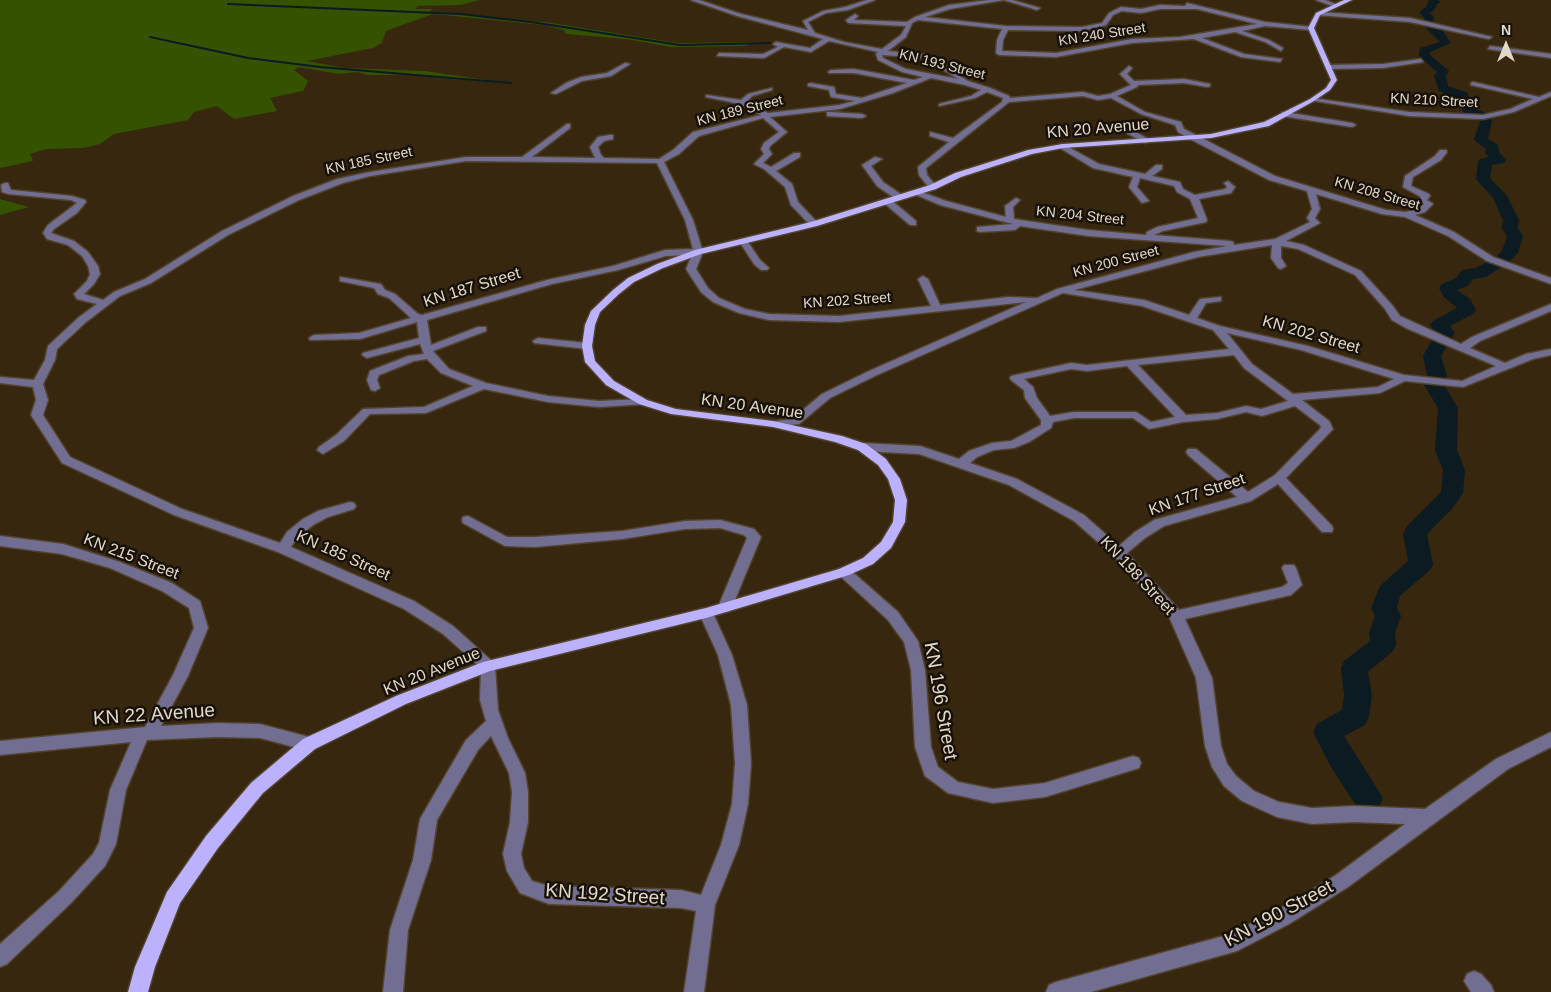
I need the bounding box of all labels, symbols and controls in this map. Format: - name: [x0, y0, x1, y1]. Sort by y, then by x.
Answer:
- street label: KN 240 Street: [1057, 20, 1147, 50]
- north arrow: [1481, 20, 1531, 70]
- text: N: [1501, 22, 1511, 38]
- street label: KN 193 Street: [897, 46, 987, 84]
- street label: KN 210 Street: [1390, 90, 1478, 112]
- street label: KN 189 Street: [695, 92, 785, 130]
- street label: KN 20 Avenue: [1046, 115, 1150, 143]
- street label: KN 185 Street: [324, 144, 414, 178]
- street label: KN 208 Street: [1332, 174, 1422, 214]
- street label: KN 204 Street: [1035, 203, 1125, 229]
- street label: KN 200 Street: [1071, 243, 1161, 281]
- street label: KN 187 Street: [421, 264, 523, 312]
- street label: KN 202 Street: [803, 290, 891, 312]
- street label: KN 202 Street: [1260, 312, 1362, 358]
- street label: KN 20 Avenue: [700, 390, 804, 424]
- street label: KN 177 Street: [1146, 470, 1248, 520]
- street label: KN 185 Street: [293, 527, 393, 585]
- street label: KN 215 Street: [81, 530, 181, 584]
- street label: KN 198 Street: [1096, 533, 1178, 619]
- street label: KN 196 Street: [918, 640, 962, 762]
- street label: KN 20 Avenue: [381, 644, 483, 700]
- street label: KN 22 Avenue: [92, 699, 216, 731]
- street label: KN 190 Street: [1221, 876, 1337, 952]
- street label: KN 192 Street: [545, 879, 665, 911]

